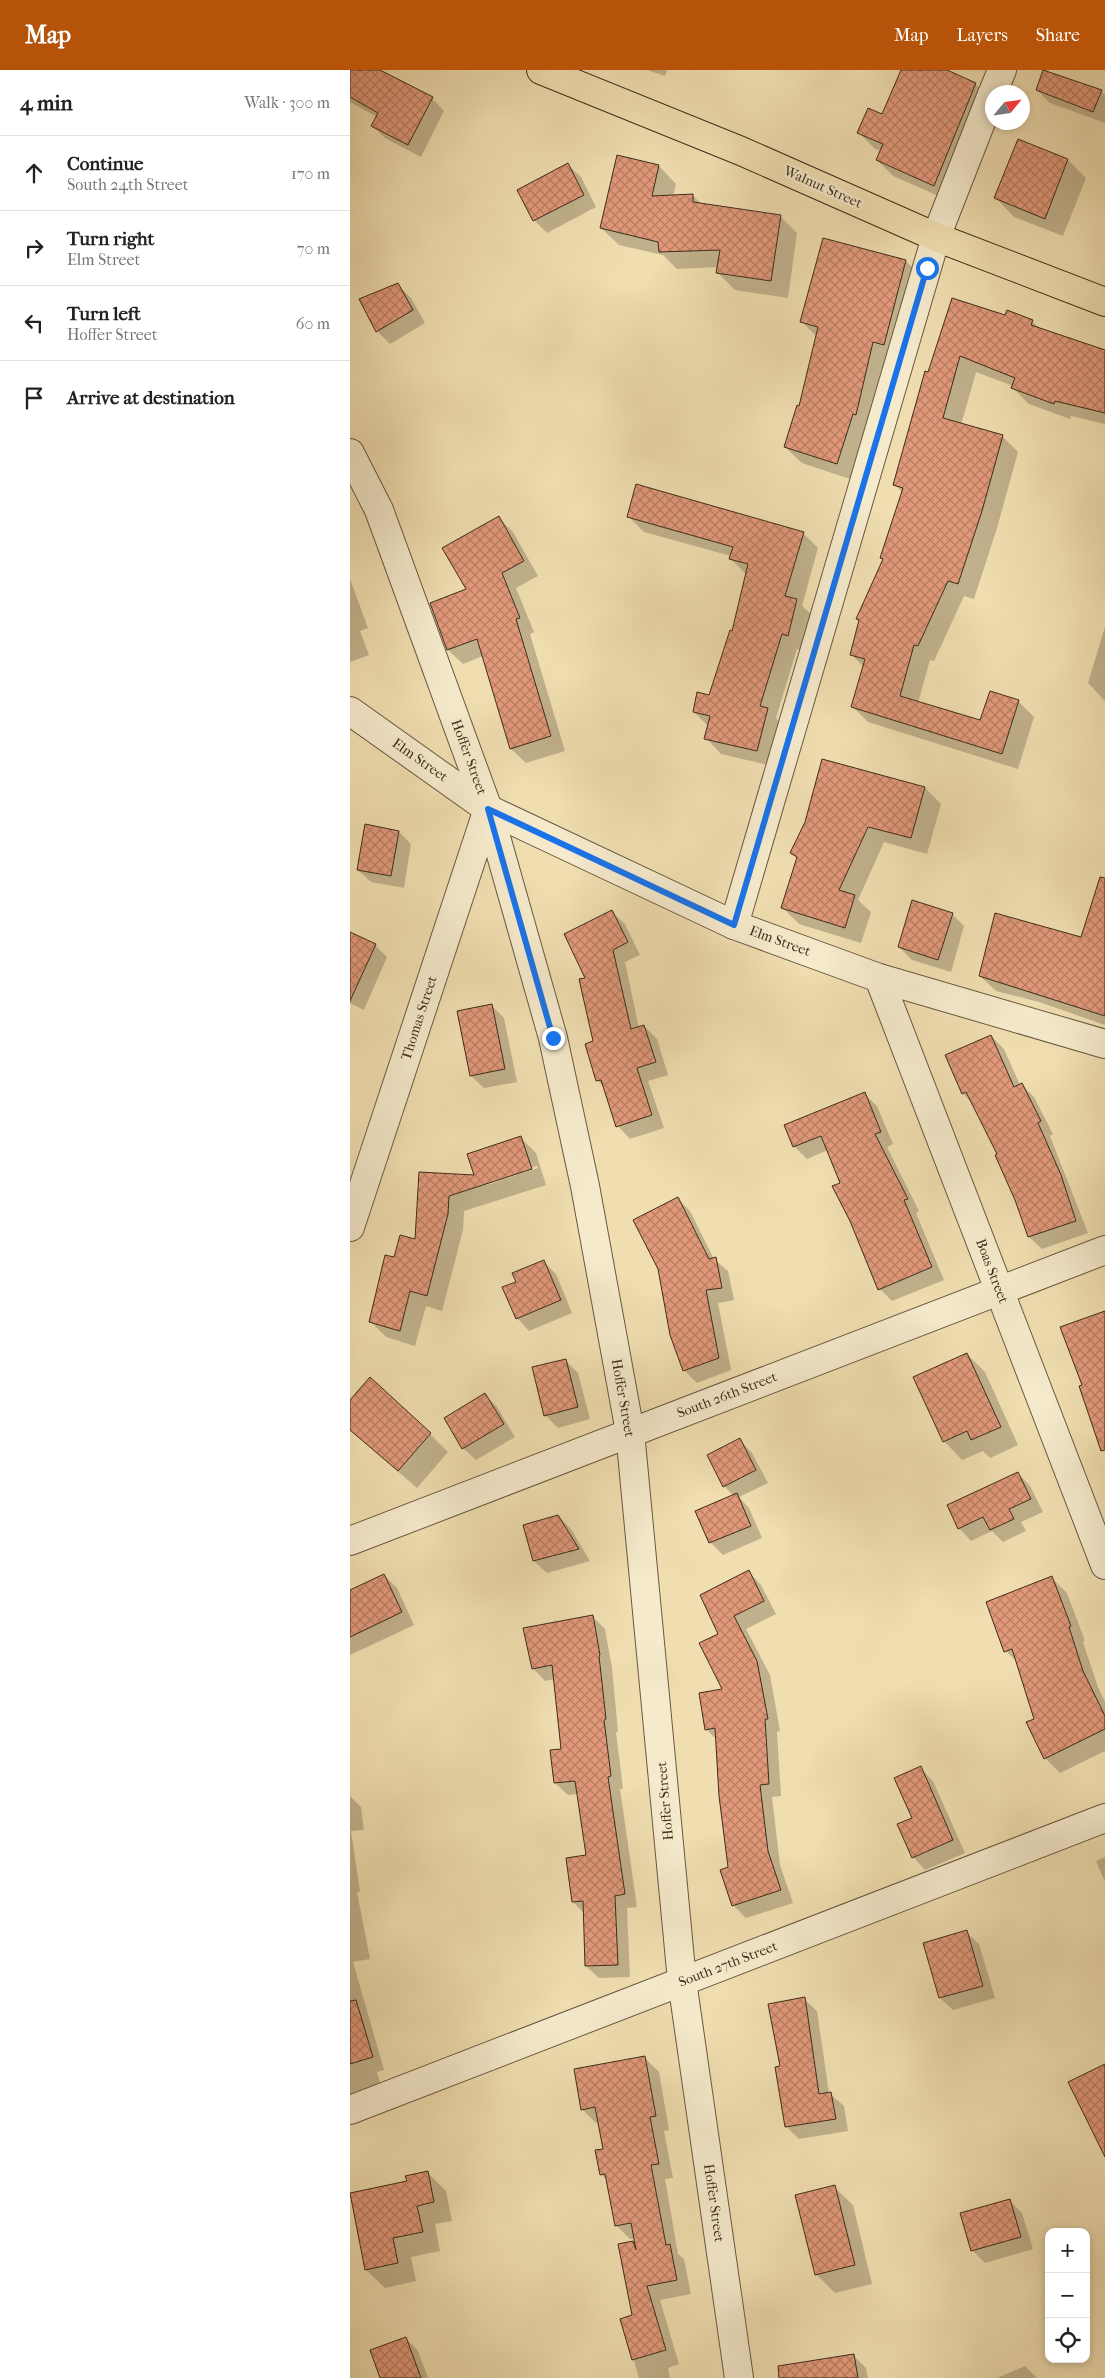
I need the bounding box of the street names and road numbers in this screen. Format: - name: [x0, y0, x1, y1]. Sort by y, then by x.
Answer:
- street label: Walnut Street: [780, 162, 865, 212]
- street label: Hoffer Street: [447, 717, 491, 797]
- street label: Elm Street: [389, 735, 451, 785]
- street label: Elm Street: [747, 922, 813, 960]
- street label: Thomas Street: [397, 974, 441, 1062]
- street label: Boas Street: [972, 1236, 1012, 1306]
- street label: Hoffer Street: [608, 1358, 638, 1438]
- street label: South 26th Street: [675, 1368, 779, 1422]
- street label: Hoffer Street: [653, 1761, 677, 1841]
- street label: South 27th Street: [676, 1937, 780, 1991]
- street label: Hoffer Street: [700, 2163, 728, 2243]

